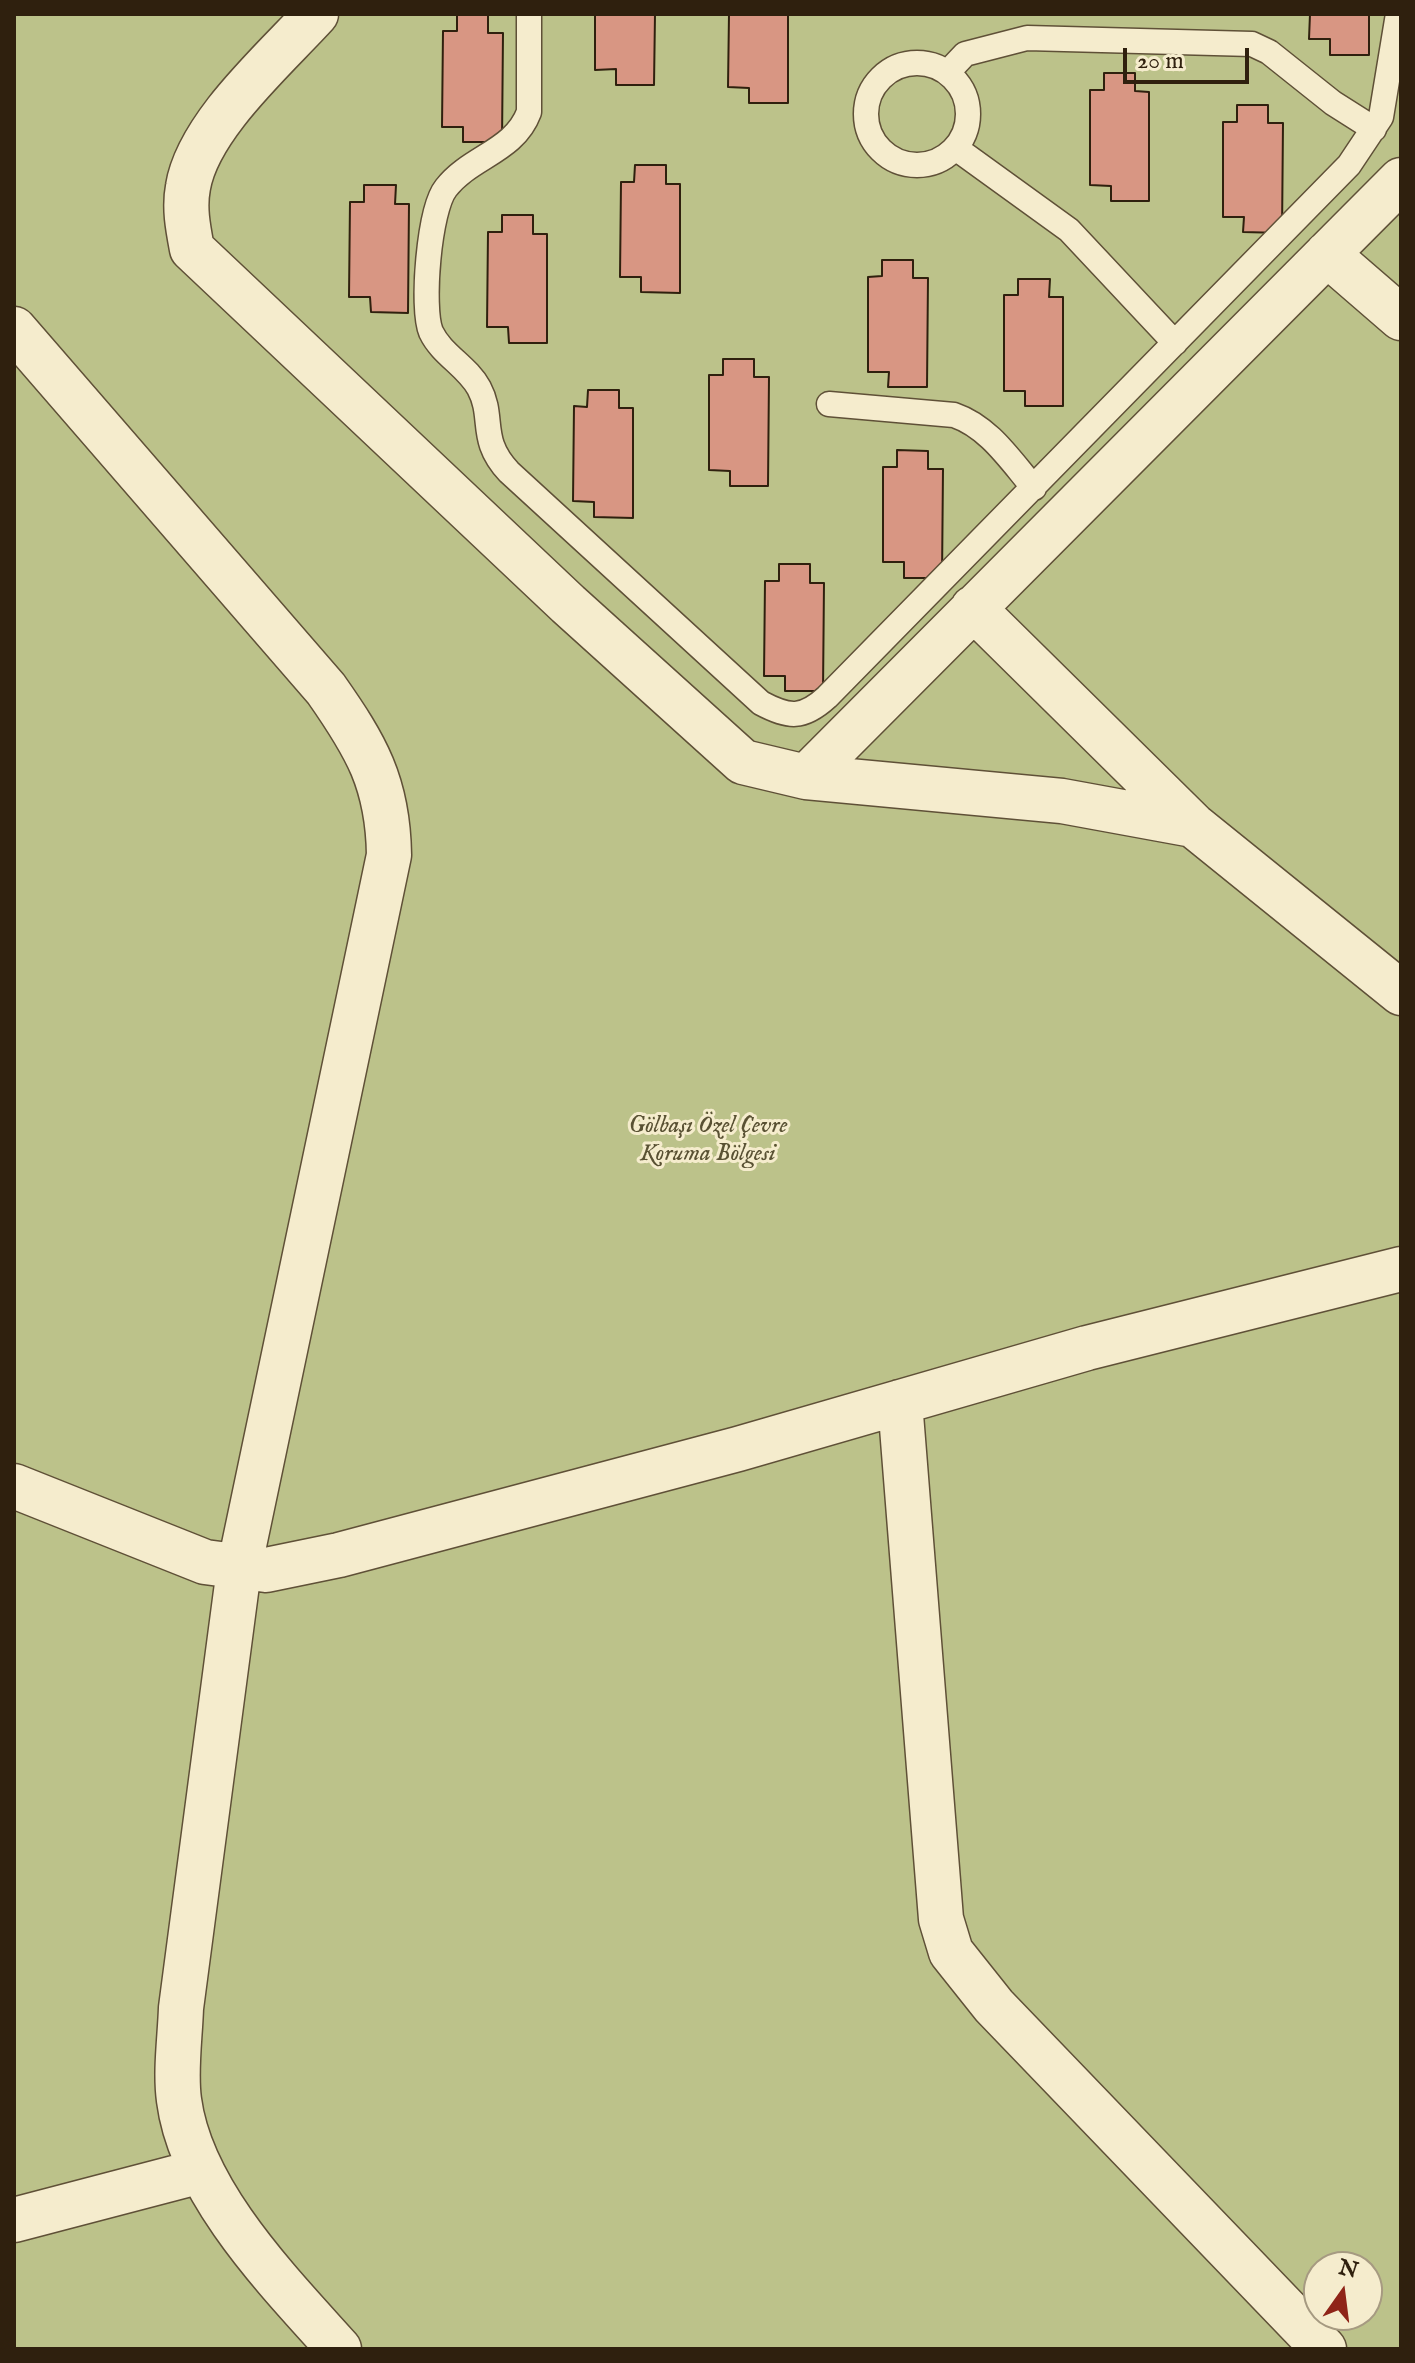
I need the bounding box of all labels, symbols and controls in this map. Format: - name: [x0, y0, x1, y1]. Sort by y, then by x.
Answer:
- scale bar: [1127, 32, 1253, 82]
- text: 20 m: [1137, 46, 1184, 77]
- park label: Gölbaşı Özel Çevre Koruma Bölgesi: [629, 1113, 787, 1169]
- north arrow: [1303, 2251, 1383, 2331]
- text: N: [1336, 2254, 1361, 2286]

